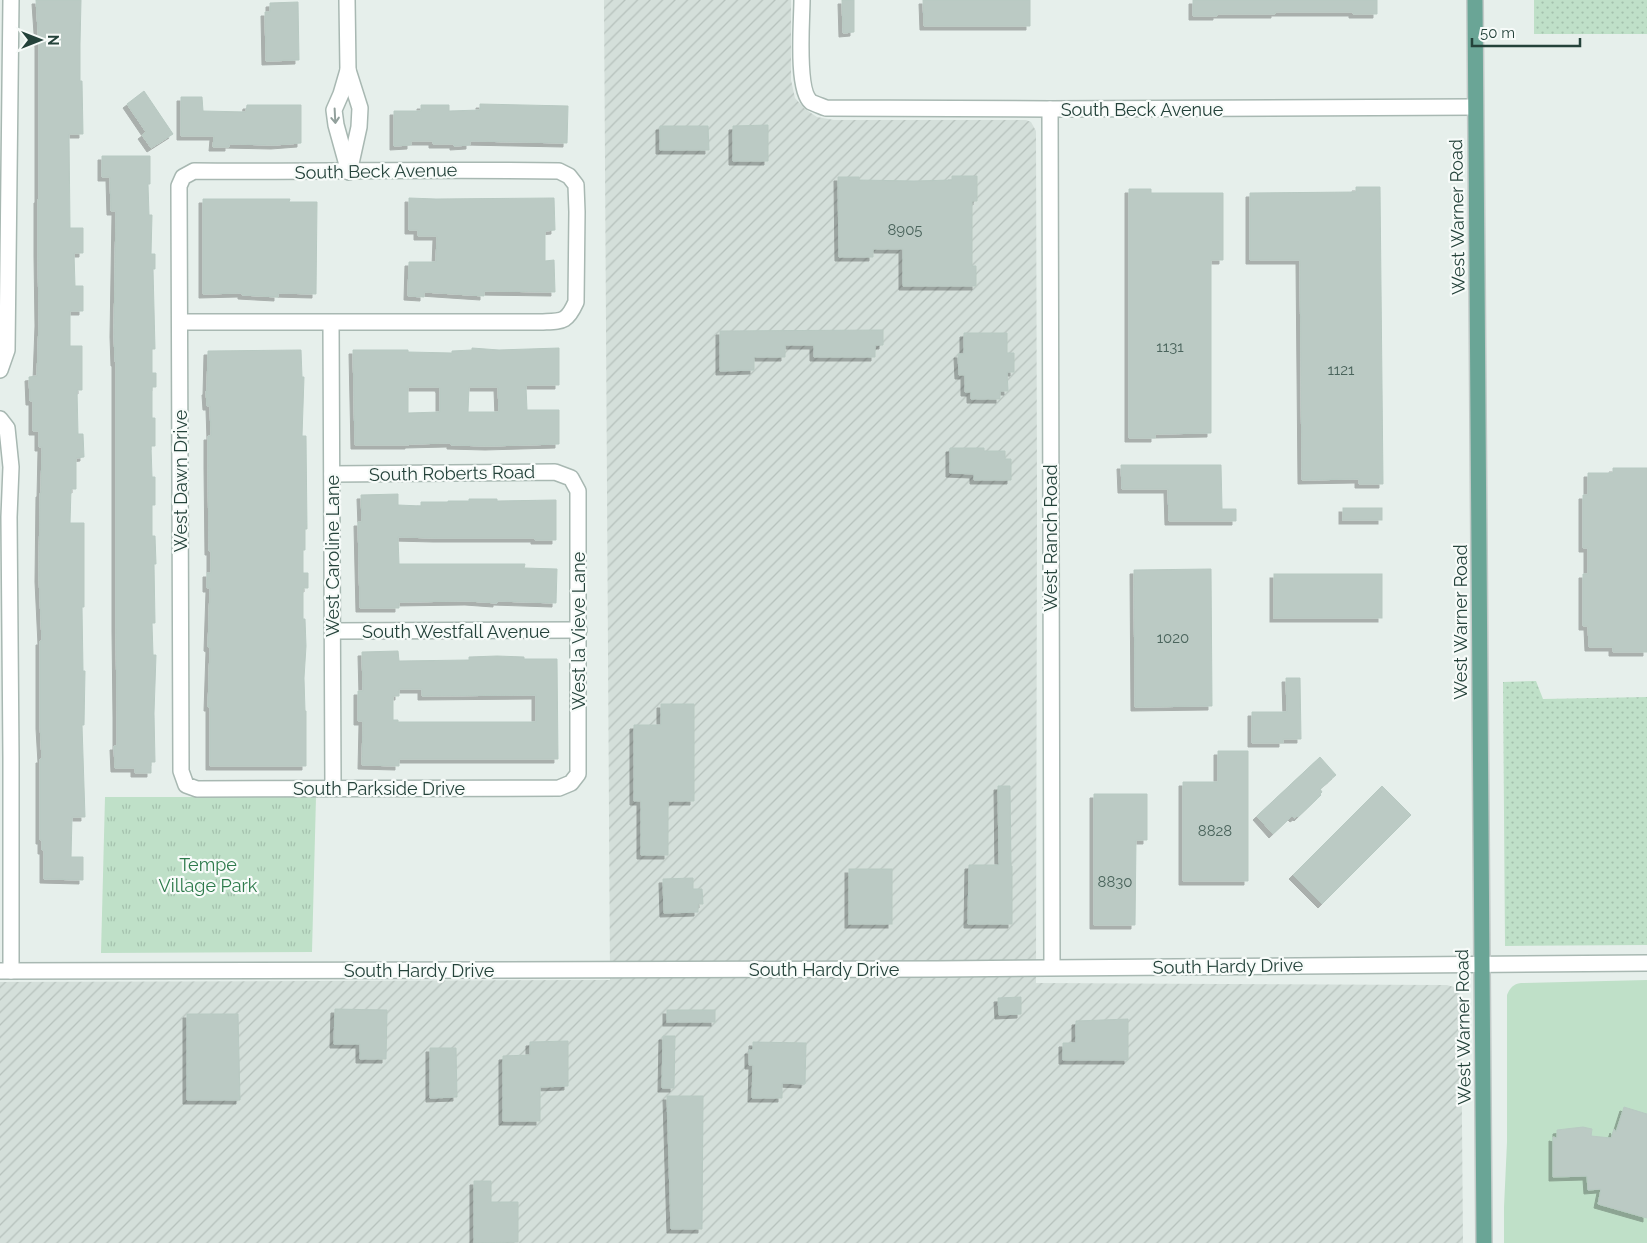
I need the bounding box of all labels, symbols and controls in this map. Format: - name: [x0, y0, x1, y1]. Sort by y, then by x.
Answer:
- north arrow: [15, 15, 65, 65]
- scale bar: [1472, 15, 1580, 47]
- text: 50 m: [1480, 24, 1515, 42]
- text: N: [45, 35, 61, 45]
- street label: South Beck Avenue: [1061, 99, 1224, 120]
- one-way arrow: [331, 108, 340, 124]
- street label: West Warner Road: [1445, 139, 1469, 295]
- street label: South Beck Avenue: [295, 159, 458, 183]
- house number: 8905: [887, 221, 923, 239]
- house number: 1131: [1156, 338, 1184, 356]
- house number: 1121: [1327, 361, 1355, 379]
- street label: West Dawn Drive: [170, 409, 191, 552]
- street label: South Roberts Road: [369, 461, 535, 485]
- street label: West Ranch Road: [1040, 464, 1061, 612]
- street label: West Caroline Lane: [322, 474, 343, 637]
- street label: West Warner Road: [1450, 544, 1471, 700]
- street label: West la Vieve Lane: [568, 551, 589, 710]
- street label: South Westfall Avenue: [362, 621, 550, 642]
- house number: 1020: [1157, 629, 1189, 647]
- street label: South Parkside Drive: [293, 778, 465, 799]
- house number: 8828: [1198, 822, 1232, 840]
- park label: Tempe Village Park: [159, 854, 258, 896]
- house number: 8830: [1098, 873, 1132, 891]
- street label: West Warner Road: [1451, 949, 1475, 1105]
- street label: South Hardy Drive: [1153, 954, 1304, 978]
- street label: South Hardy Drive: [749, 959, 900, 980]
- street label: South Hardy Drive: [344, 960, 495, 981]

